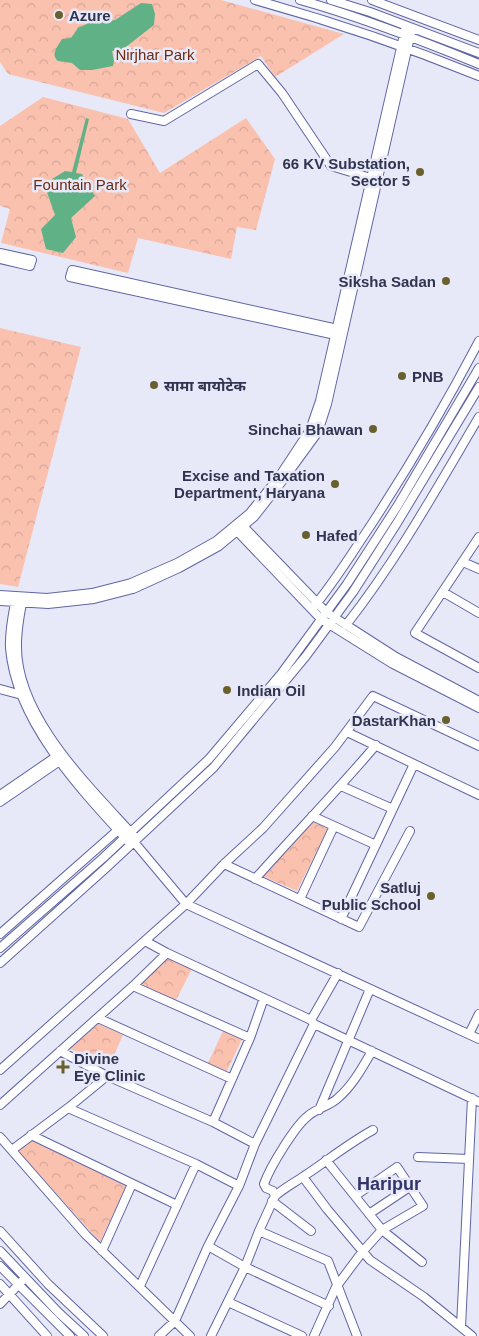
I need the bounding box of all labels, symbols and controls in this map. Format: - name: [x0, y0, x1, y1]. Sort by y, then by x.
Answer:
- place label: Azure: [69, 7, 111, 24]
- marker: Azure: [53, 9, 65, 21]
- park label: Nirjhar Park: [115, 46, 195, 63]
- place label: 66 KV Substation, Sector 5: [282, 155, 410, 189]
- marker: 66 KV Substation, Sector 5: [414, 166, 426, 178]
- park label: Fountain Park: [33, 176, 127, 193]
- place label: Siksha Sadan: [338, 273, 436, 290]
- marker: Siksha Sadan: [440, 275, 452, 287]
- place label: PNB: [412, 368, 444, 385]
- marker: PNB: [396, 370, 408, 382]
- place label: सामा बायोटेक: [164, 377, 247, 394]
- marker: सामा बायोटेक: [148, 379, 160, 391]
- place label: Sinchai Bhawan: [248, 421, 363, 438]
- marker: Sinchai Bhawan: [367, 423, 379, 435]
- place label: Excise and Taxation Department, Haryana: [174, 467, 326, 501]
- marker: Excise and Taxation Department, Haryana: [329, 478, 341, 490]
- place label: Hafed: [316, 527, 358, 544]
- marker: Hafed: [300, 529, 312, 541]
- place label: Indian Oil: [237, 682, 305, 699]
- marker: Indian Oil: [221, 684, 233, 696]
- place label: DastarKhan: [352, 712, 436, 729]
- marker: DastarKhan: [440, 714, 452, 726]
- place label: Satluj Public School: [322, 879, 421, 913]
- marker: Satluj Public School: [425, 890, 437, 902]
- place label: Divine Eye Clinic: [74, 1050, 146, 1084]
- marker: Divine Eye Clinic: [56, 1060, 70, 1074]
- district label: Haripur: [357, 1174, 421, 1194]

